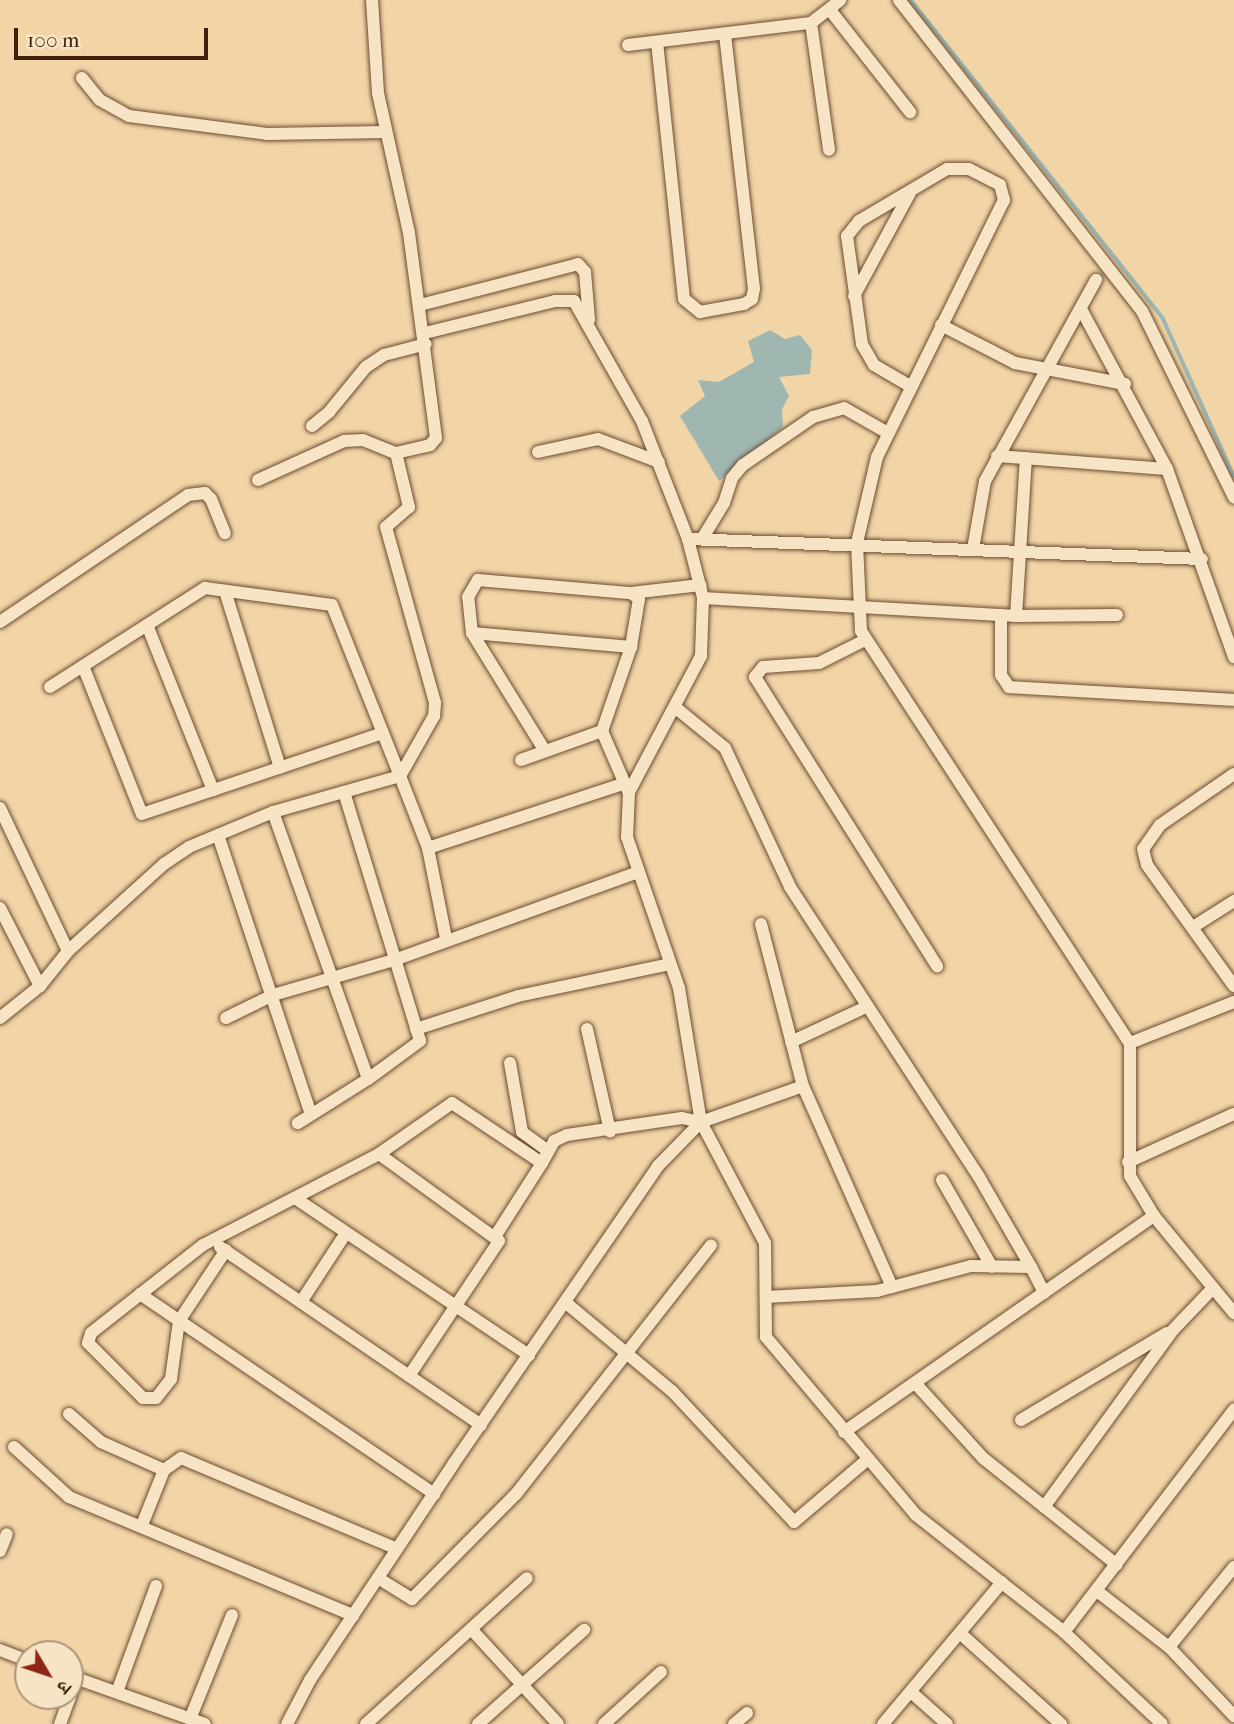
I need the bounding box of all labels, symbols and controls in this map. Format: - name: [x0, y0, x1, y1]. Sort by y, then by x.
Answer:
- scale bar: [18, 14, 212, 58]
- text: 100 m: [27, 28, 80, 52]
- north arrow: [14, 1640, 84, 1710]
- text: उ: [52, 1676, 75, 1698]

